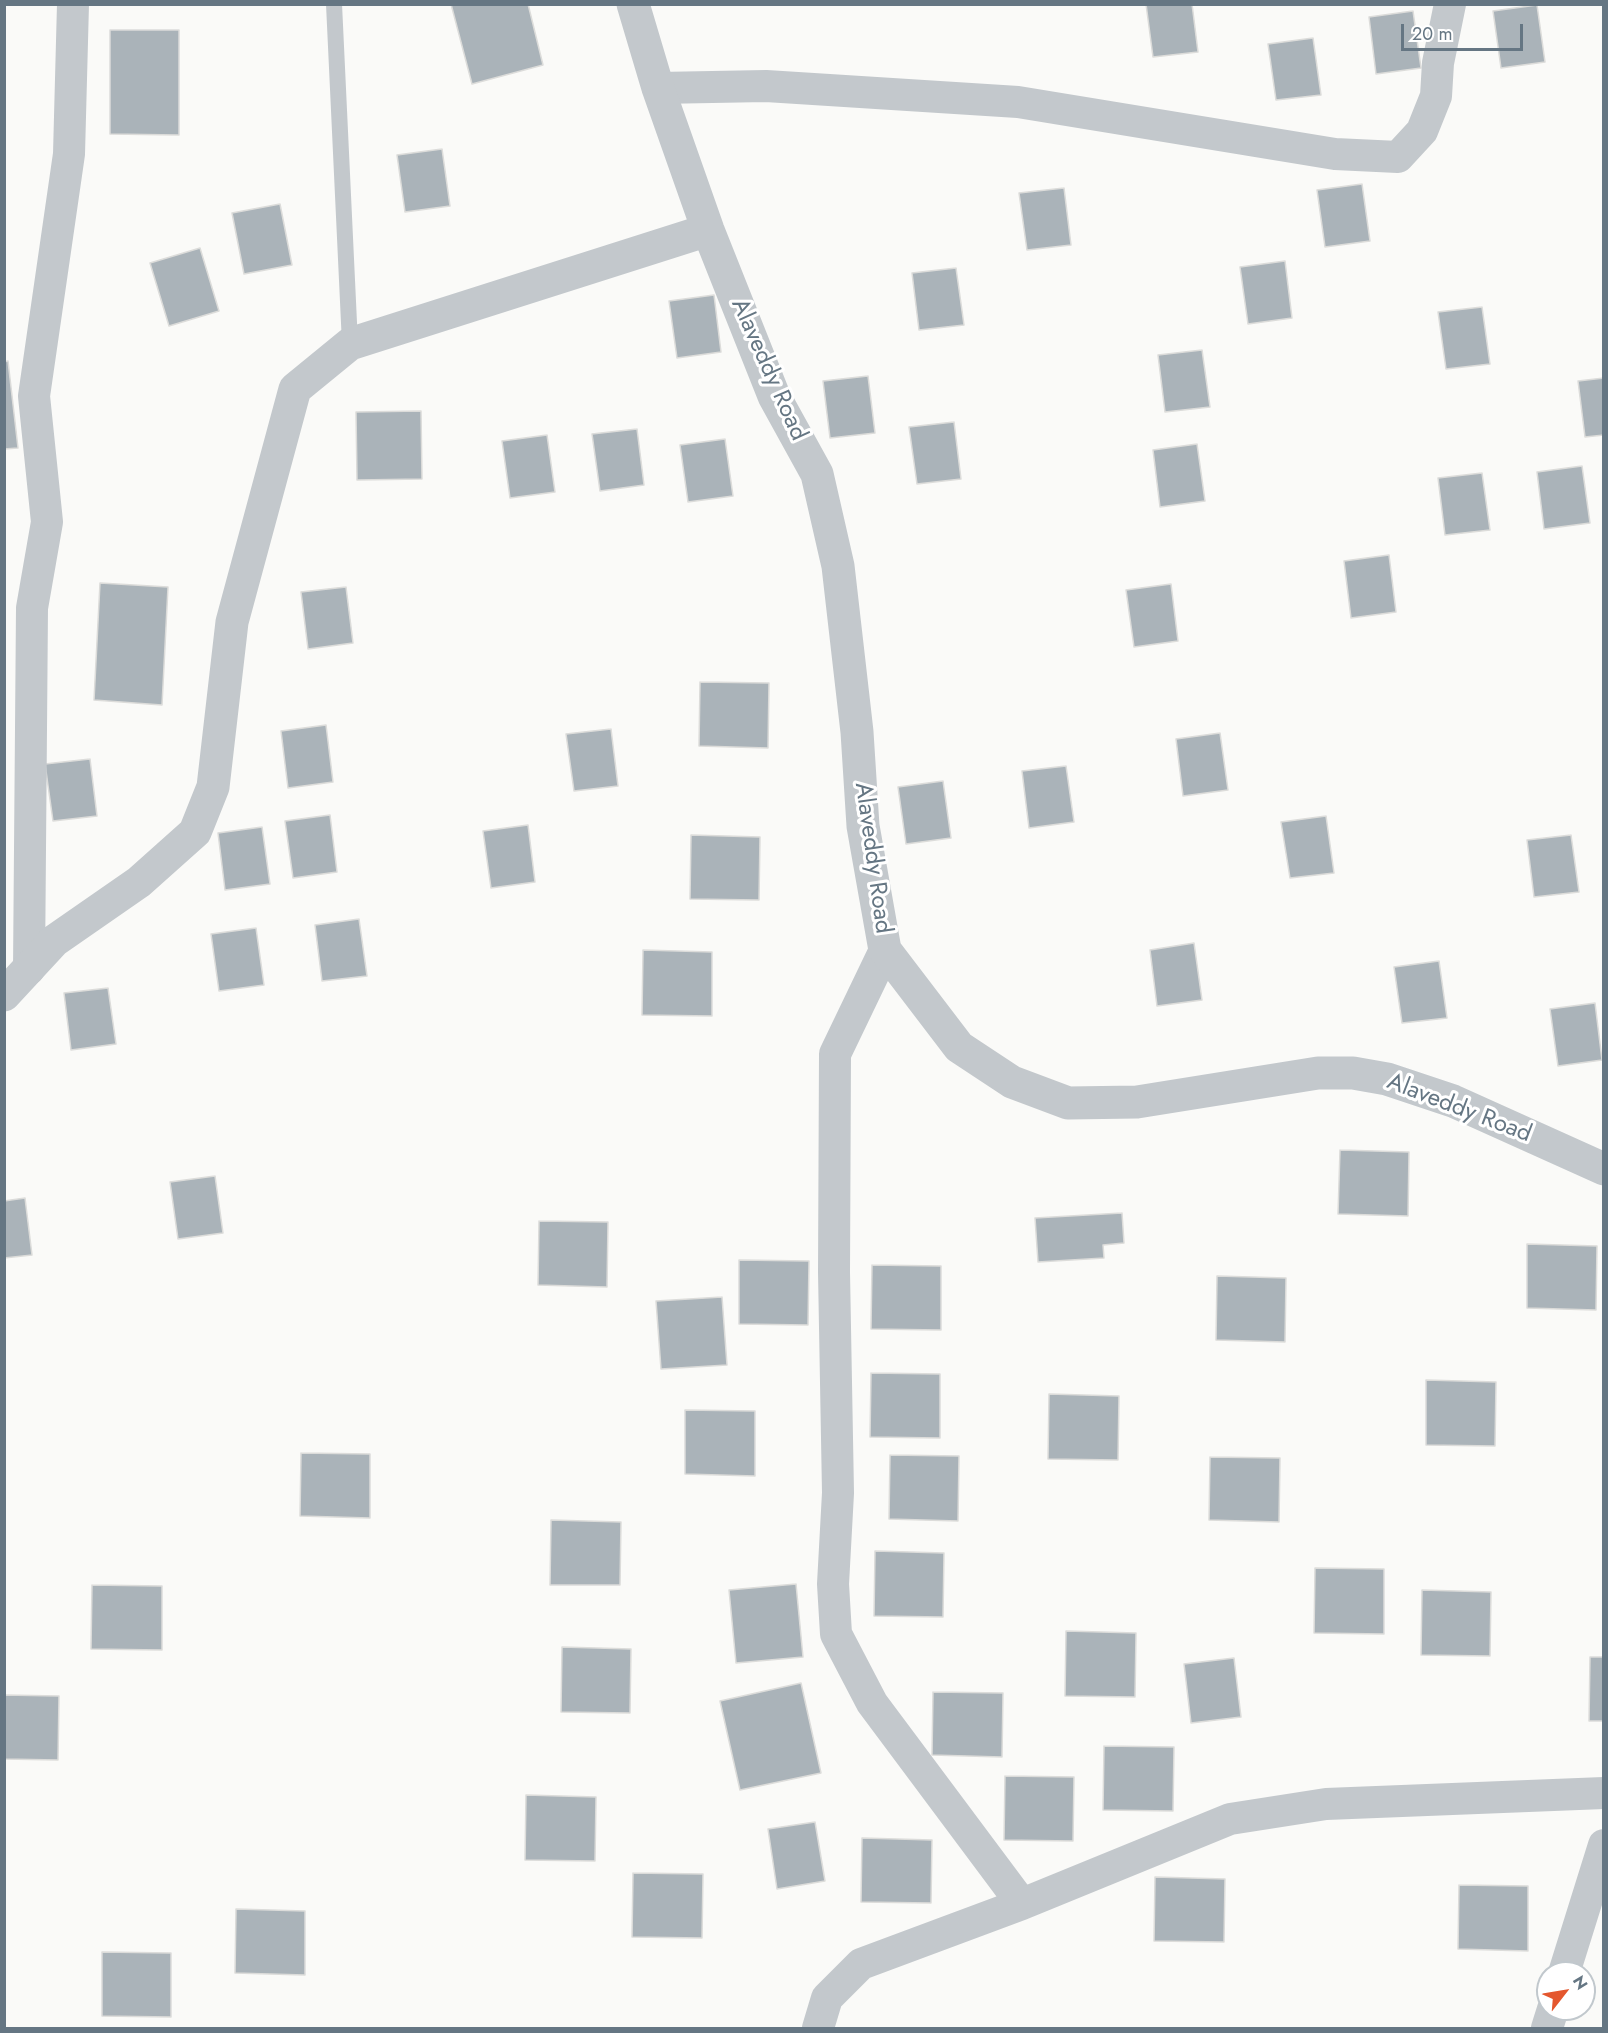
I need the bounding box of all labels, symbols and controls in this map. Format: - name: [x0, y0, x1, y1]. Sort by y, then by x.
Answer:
- scale bar: [1404, 12, 1526, 50]
- text: 20 m: [1412, 21, 1452, 47]
- street label: Alaveddy Road: [724, 295, 812, 445]
- street label: Alaveddy Road: [847, 781, 897, 935]
- street label: Alaveddy Road: [1383, 1068, 1535, 1150]
- north arrow: [1536, 1961, 1596, 2021]
- text: N: [1567, 1971, 1593, 1994]

